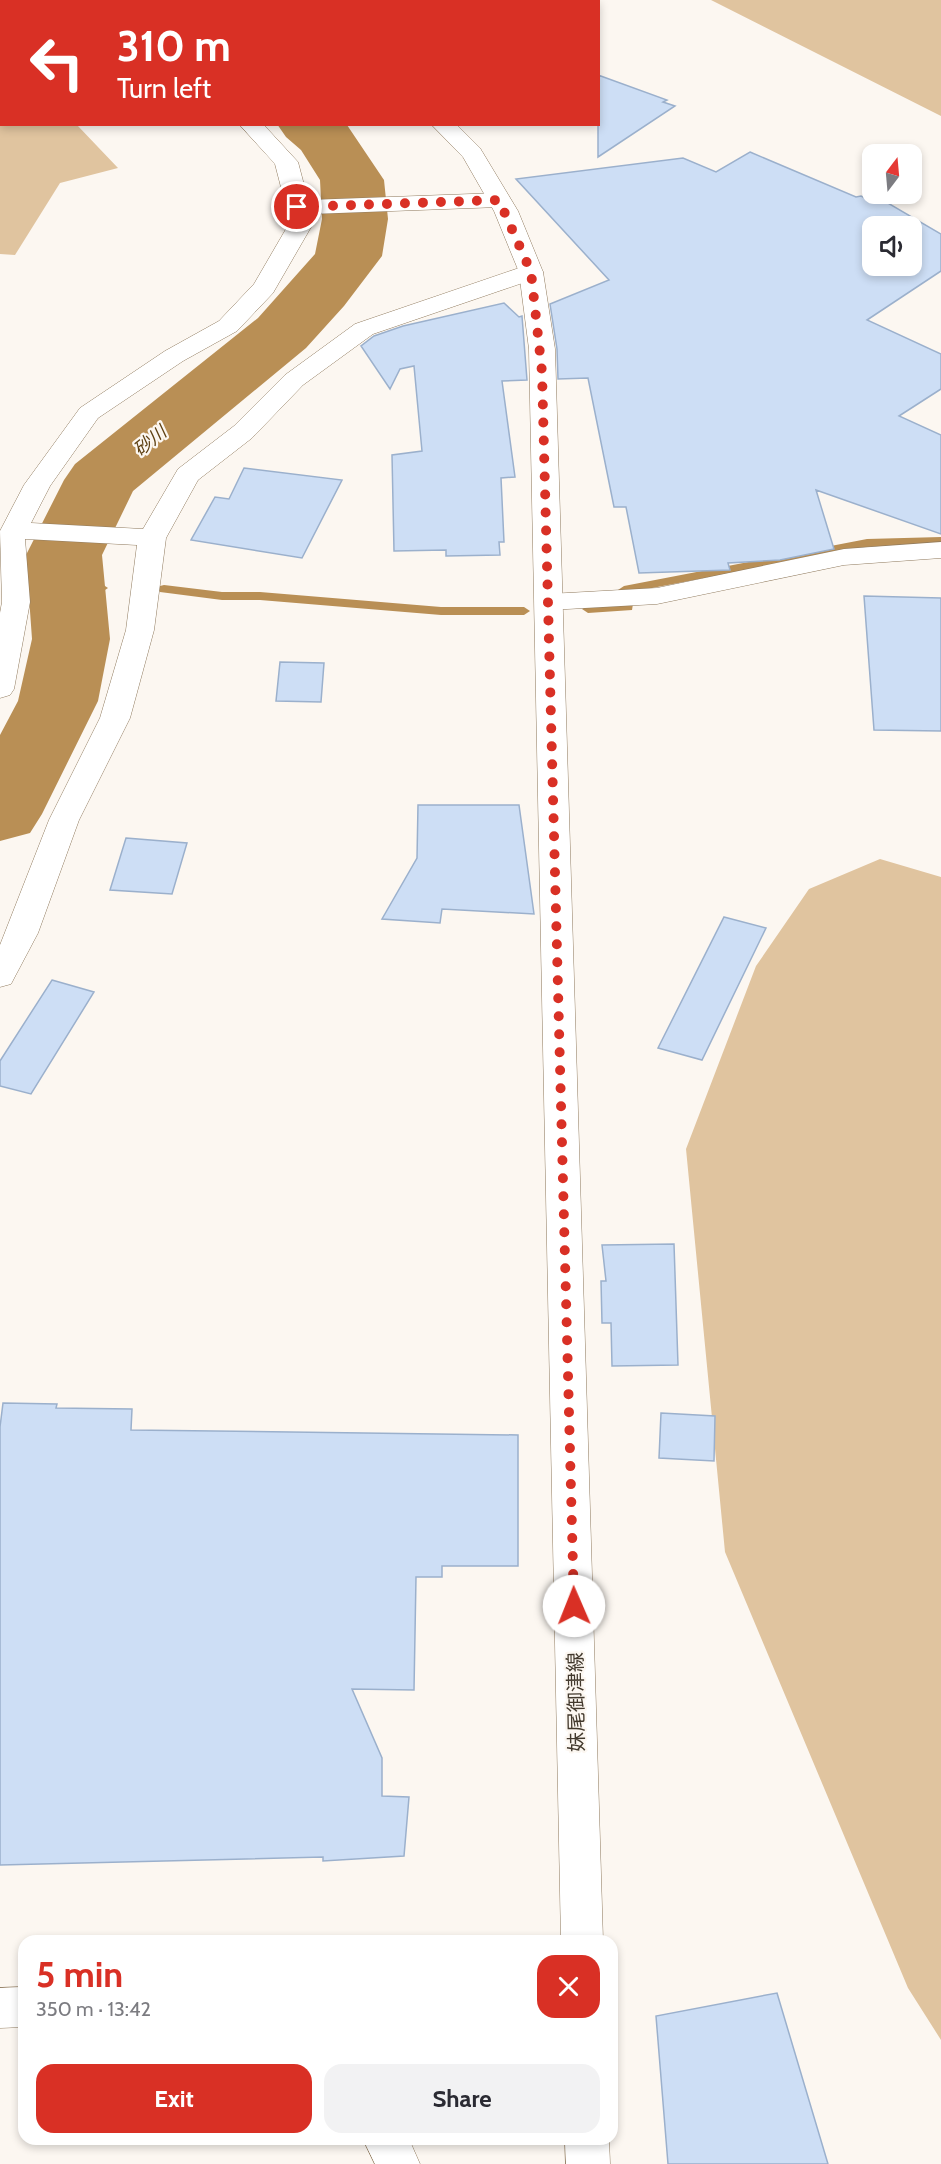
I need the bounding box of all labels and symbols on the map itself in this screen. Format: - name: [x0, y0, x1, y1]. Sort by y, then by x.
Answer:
- north arrow: [862, 144, 922, 204]
- pin: [271, 181, 322, 232]
- water label: 砂川: [129, 420, 172, 461]
- position arrow: [542, 1574, 606, 1638]
- street label: 妹尾御津線: [563, 1652, 589, 1752]

